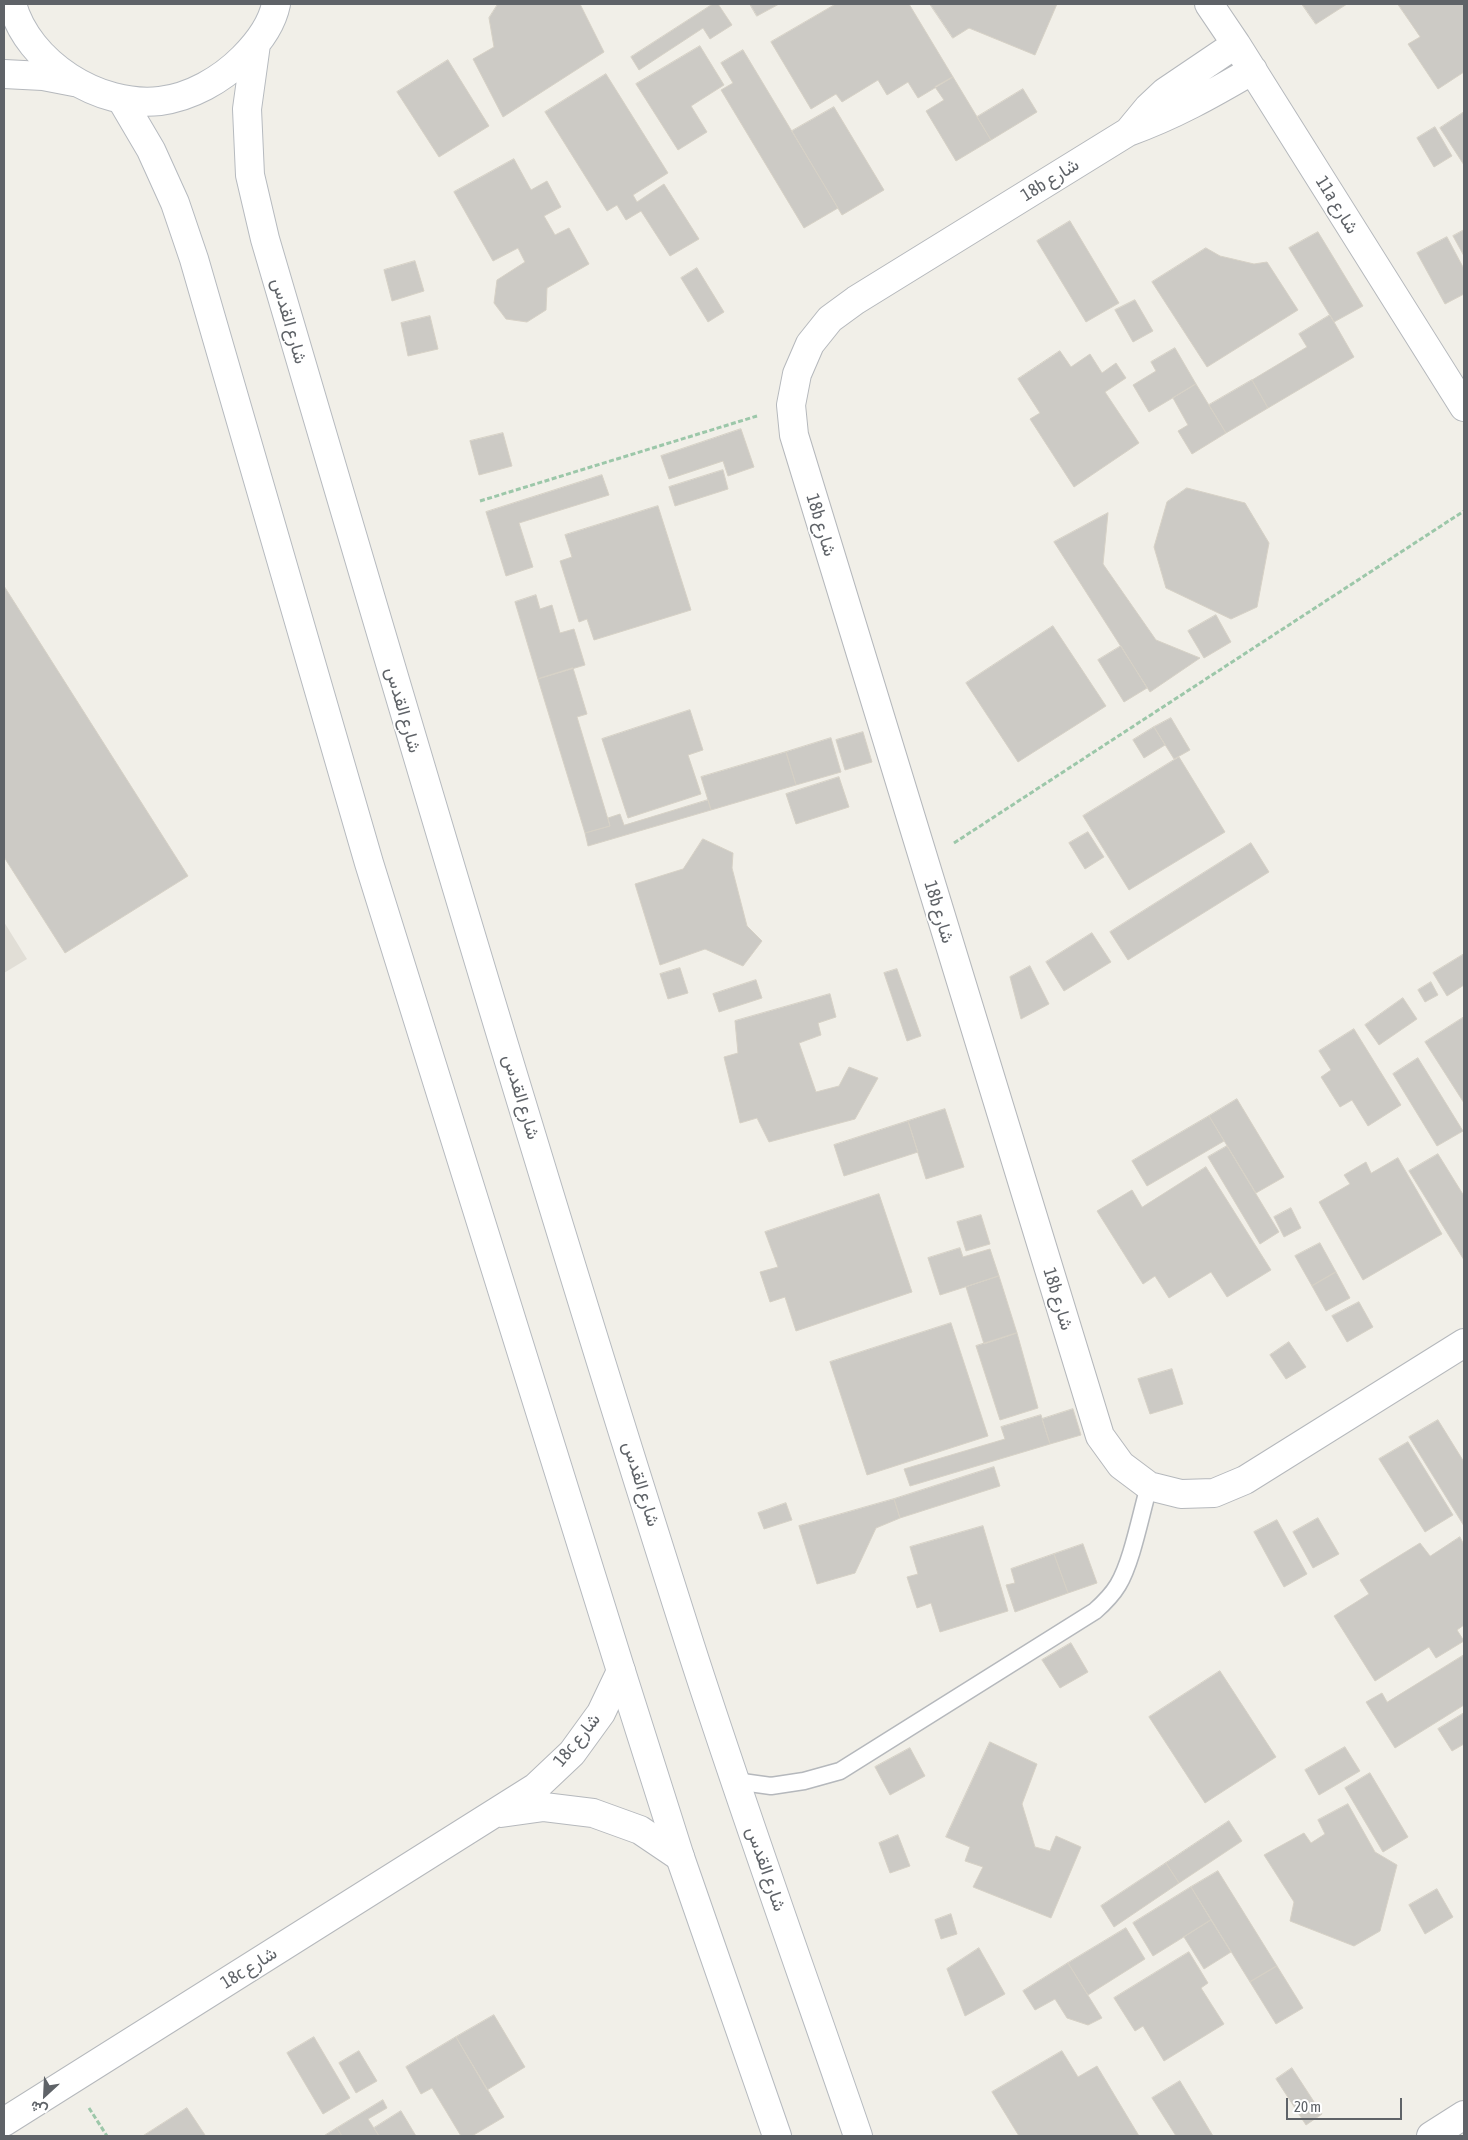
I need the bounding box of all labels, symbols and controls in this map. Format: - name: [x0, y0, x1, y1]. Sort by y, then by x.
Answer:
- street label: 18b شارع: [1017, 154, 1083, 206]
- street label: 11a شارع: [1311, 172, 1363, 238]
- street label: شارع القدس: [267, 276, 311, 366]
- street label: 18b شارع: [801, 491, 841, 559]
- street label: شارع القدس: [381, 665, 425, 755]
- street label: 18b شارع: [919, 878, 959, 946]
- street label: شارع القدس: [498, 1052, 544, 1142]
- street label: 18b شارع: [1038, 1265, 1078, 1333]
- street label: شارع القدس: [618, 1439, 664, 1529]
- street label: 18c شارع: [549, 1709, 605, 1771]
- street label: شارع القدس: [741, 1824, 791, 1914]
- street label: 18c شارع: [217, 1942, 281, 1994]
- north arrow: [20, 2070, 70, 2120]
- scale bar: [1288, 2088, 1404, 2120]
- text: ش: [28, 2098, 50, 2119]
- text: 20 m: [1294, 2098, 1321, 2115]

